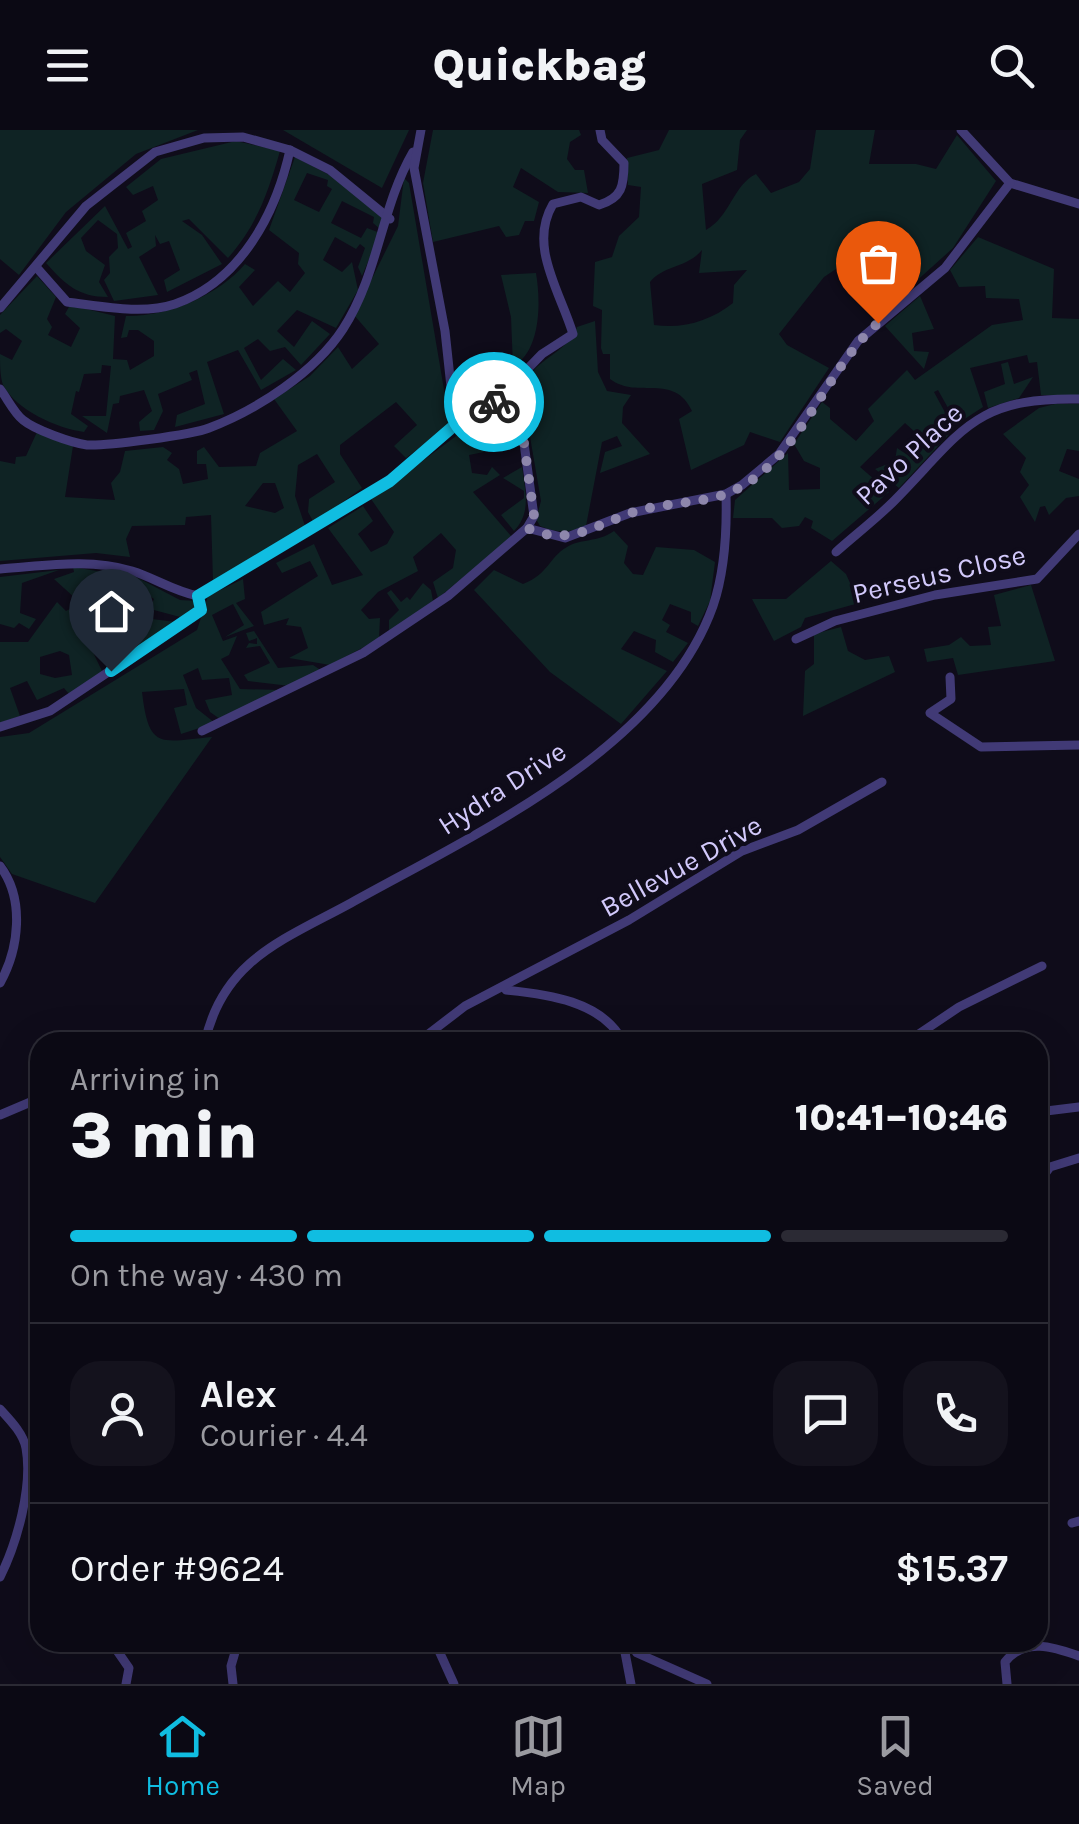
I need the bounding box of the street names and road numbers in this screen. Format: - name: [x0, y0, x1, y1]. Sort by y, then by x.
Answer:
- street label: Pavo Place: [849, 396, 969, 512]
- street label: Perseus Close: [849, 538, 1029, 610]
- street label: Hydra Drive: [432, 734, 572, 842]
- street label: Bellevue Drive: [595, 808, 767, 924]

